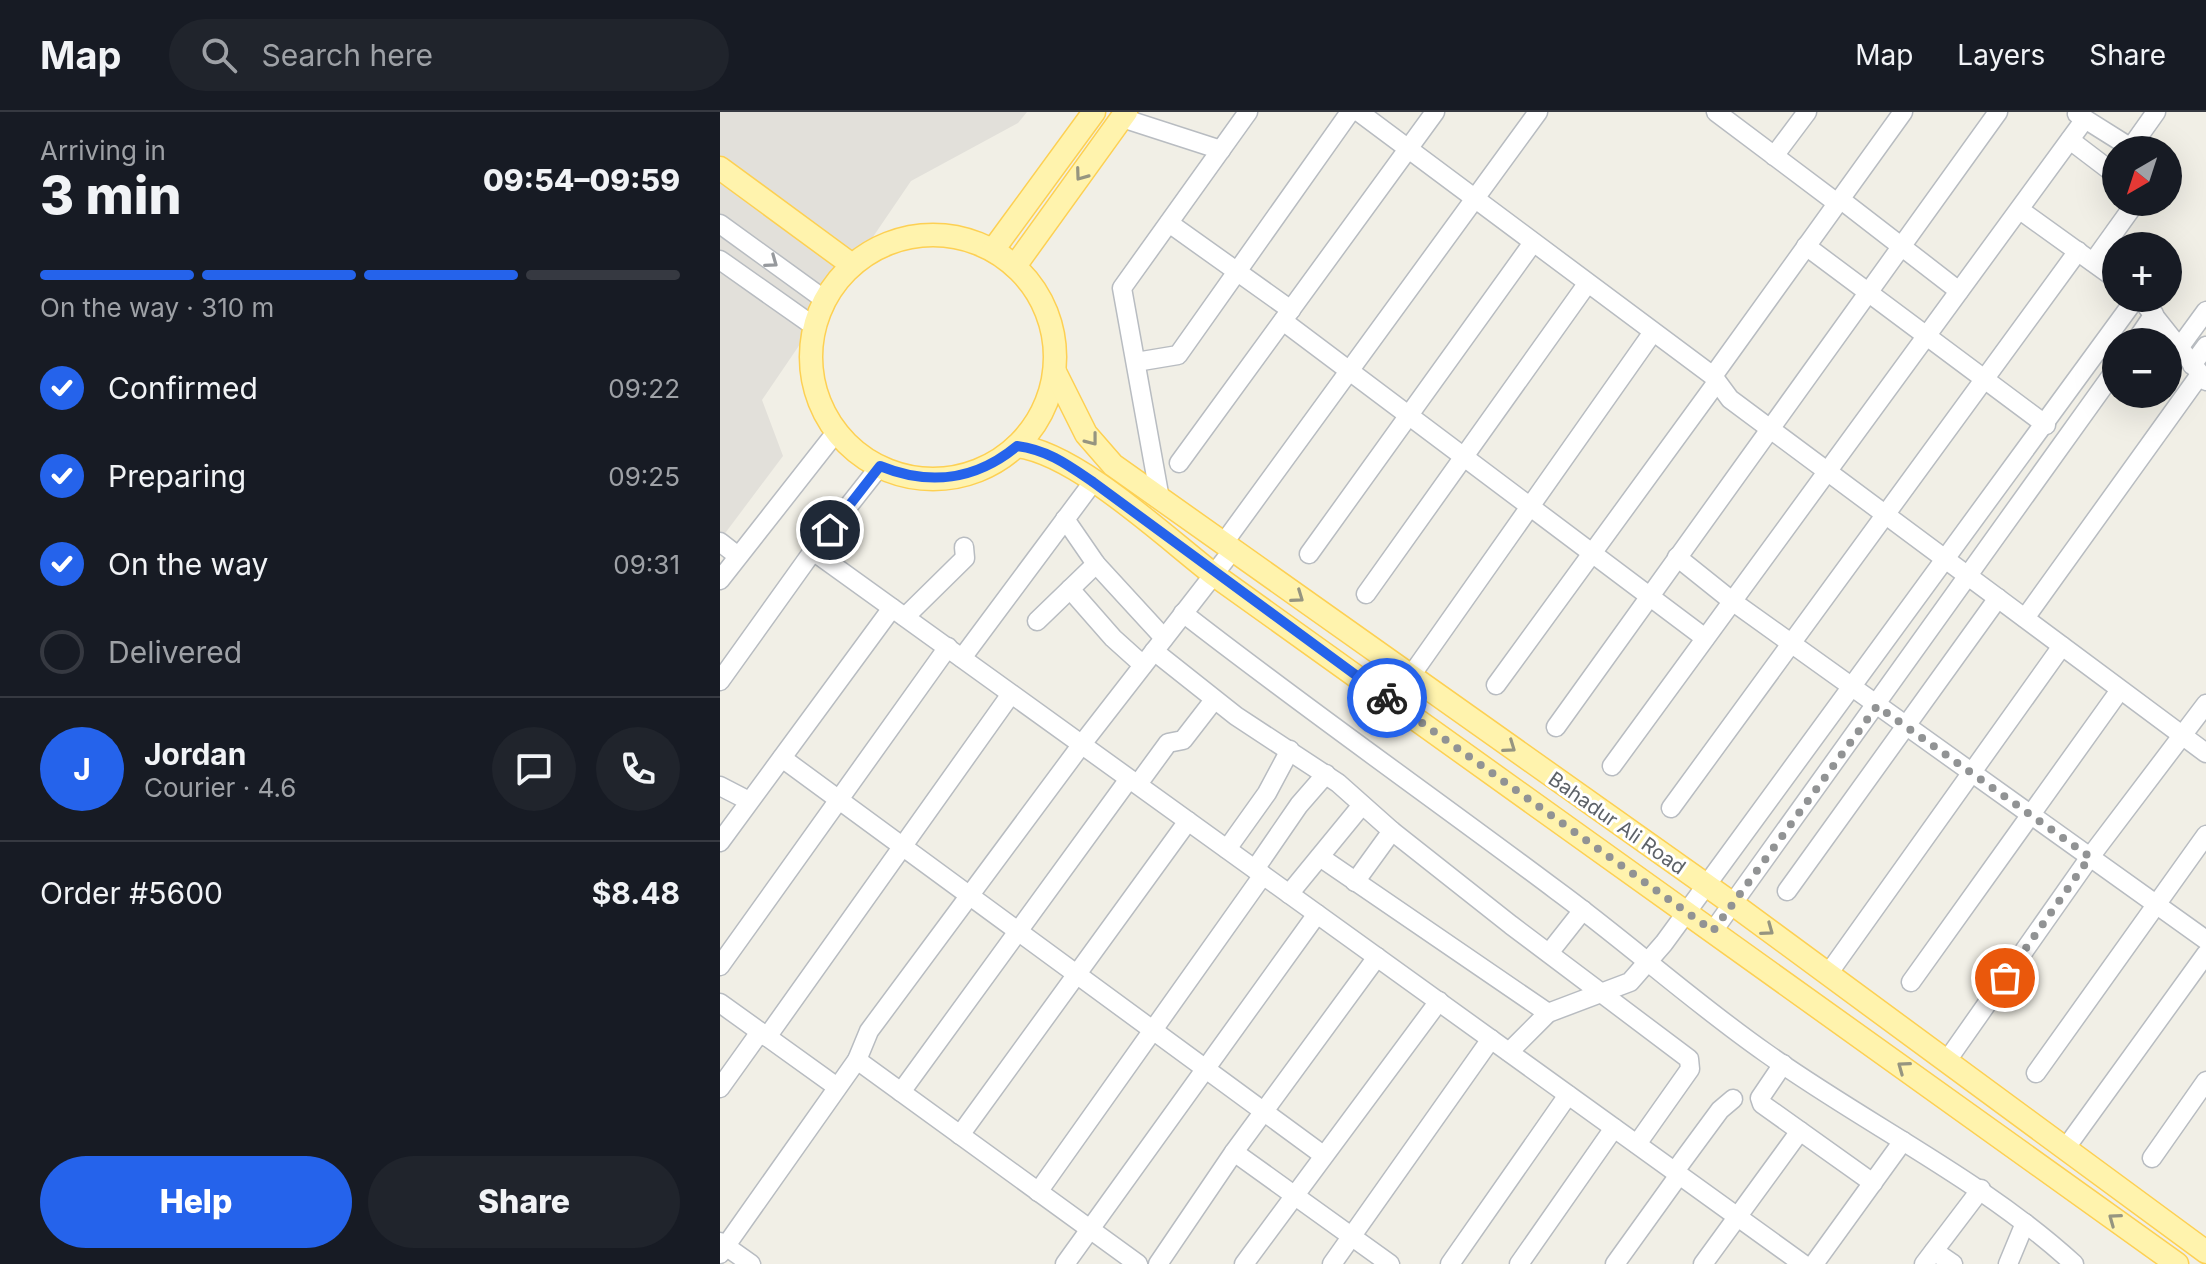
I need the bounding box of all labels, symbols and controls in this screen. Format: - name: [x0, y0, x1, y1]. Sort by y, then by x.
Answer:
- search box: [169, 19, 729, 91]
- text: Map: [40, 32, 121, 78]
- icon: search: [197, 33, 241, 77]
- text: Search here: [261, 37, 433, 73]
- text: Map: [1855, 38, 1913, 72]
- text: Layers: [1957, 38, 2045, 72]
- text: Share: [2089, 38, 2166, 72]
- text: Arriving in: [40, 135, 166, 166]
- north arrow: [2102, 136, 2182, 216]
- map controls: [2102, 136, 2182, 408]
- text: 09:54–09:59: [483, 162, 680, 198]
- text: 3 min: [40, 164, 182, 227]
- one-way arrow: [1076, 167, 1090, 181]
- button: +: [2102, 232, 2182, 312]
- one-way arrow: [764, 252, 778, 267]
- text: On the way · 310 m: [40, 292, 274, 323]
- button: −: [2102, 328, 2182, 408]
- icon: check: [40, 366, 84, 410]
- text: Confirmed: [108, 370, 258, 406]
- text: 09:22: [608, 373, 680, 404]
- one-way arrow: [1082, 431, 1096, 446]
- icon: check: [40, 454, 84, 498]
- text: Preparing: [108, 458, 246, 494]
- text: 09:25: [608, 461, 680, 492]
- pin: [796, 496, 864, 564]
- icon: home: [808, 508, 852, 552]
- icon: check: [40, 542, 84, 586]
- text: On the way: [108, 546, 268, 582]
- text: 09:31: [613, 549, 680, 580]
- one-way arrow: [1289, 588, 1303, 602]
- text: Delivered: [108, 634, 242, 670]
- courier: [1347, 658, 1427, 738]
- icon: bike: [1365, 676, 1409, 720]
- button: chat: [492, 727, 576, 811]
- button: phone: [596, 727, 680, 811]
- text: Jordan: [144, 736, 246, 772]
- one-way arrow: [1501, 738, 1515, 752]
- text: J: [73, 751, 91, 787]
- street label: Bahadur Ali Road: [1544, 767, 1690, 879]
- text: Courier · 4.6: [144, 772, 296, 803]
- text: Order #5600: [40, 875, 223, 911]
- text: $8.48: [592, 875, 680, 911]
- one-way arrow: [1759, 920, 1774, 934]
- pin: [1971, 944, 2039, 1012]
- icon: bag: [1983, 956, 2027, 1000]
- one-way arrow: [1897, 1062, 1911, 1077]
- button: Help: [40, 1156, 352, 1248]
- button: Share: [368, 1156, 680, 1248]
- one-way arrow: [2108, 1214, 2122, 1228]

